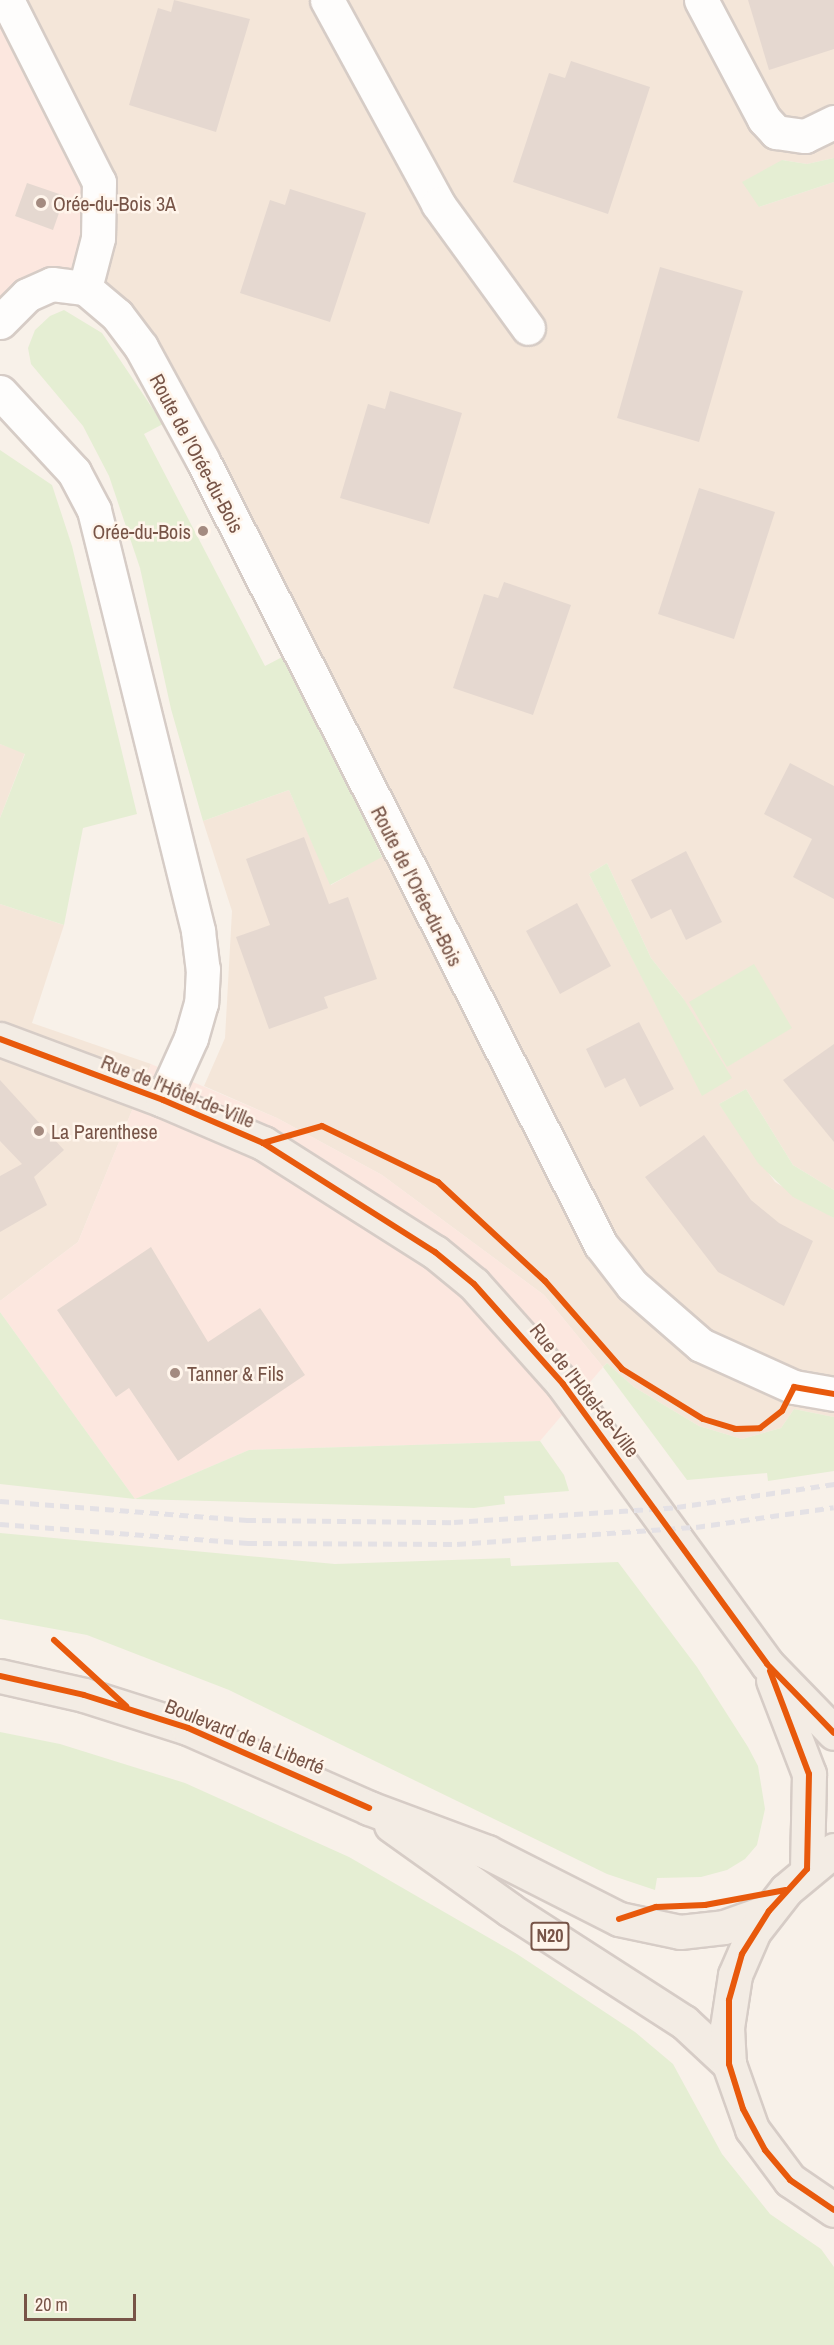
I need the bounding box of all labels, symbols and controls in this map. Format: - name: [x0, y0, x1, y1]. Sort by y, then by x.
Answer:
- place label: Orée-du-Bois 3A: [53, 191, 176, 215]
- marker: Orée-du-Bois 3A: [34, 196, 48, 210]
- street label: Route de l'Orée-du-Bois: [145, 370, 249, 536]
- place label: Orée-du-Bois: [93, 519, 191, 543]
- marker: Orée-du-Bois: [196, 524, 210, 538]
- street label: Route de l'Orée-du-Bois: [366, 802, 468, 970]
- street label: Rue de l'Hôtel-de-Ville: [98, 1049, 258, 1133]
- place label: La Parenthese: [51, 1119, 158, 1143]
- marker: La Parenthese: [32, 1124, 46, 1138]
- street label: Rue de l'Hôtel-de-Ville: [525, 1318, 645, 1462]
- place label: Tanner & Fils: [187, 1361, 284, 1385]
- marker: Tanner & Fils: [168, 1366, 182, 1380]
- street label: Boulevard de la Liberté: [162, 1693, 328, 1779]
- road number: N20: [529, 1921, 571, 1951]
- scale bar: [27, 2282, 140, 2320]
- text: 20 m: [35, 2292, 68, 2317]

